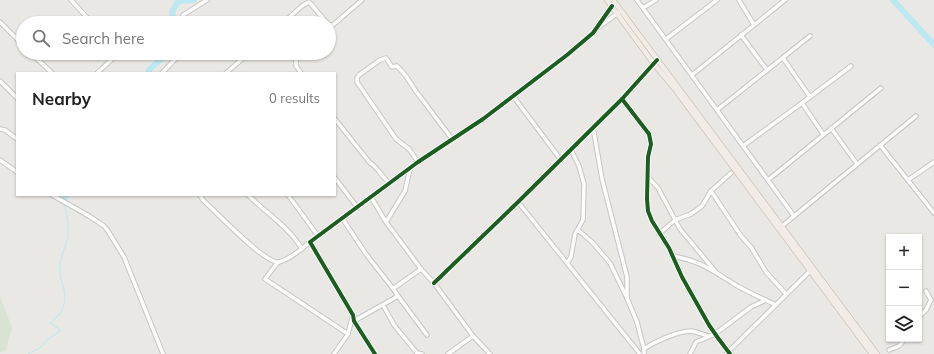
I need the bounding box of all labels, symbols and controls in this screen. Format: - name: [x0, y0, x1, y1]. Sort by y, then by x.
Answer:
- search box: [16, 16, 336, 60]
- icon: search: [30, 27, 52, 49]
- text: Search here: [62, 29, 144, 48]
- text: Nearby: [32, 88, 91, 109]
- text: 0 results: [269, 90, 320, 106]
- map controls: [886, 234, 922, 342]
- button: +: [886, 234, 922, 270]
- button: −: [886, 270, 922, 306]
- button: layers: [886, 306, 922, 342]

